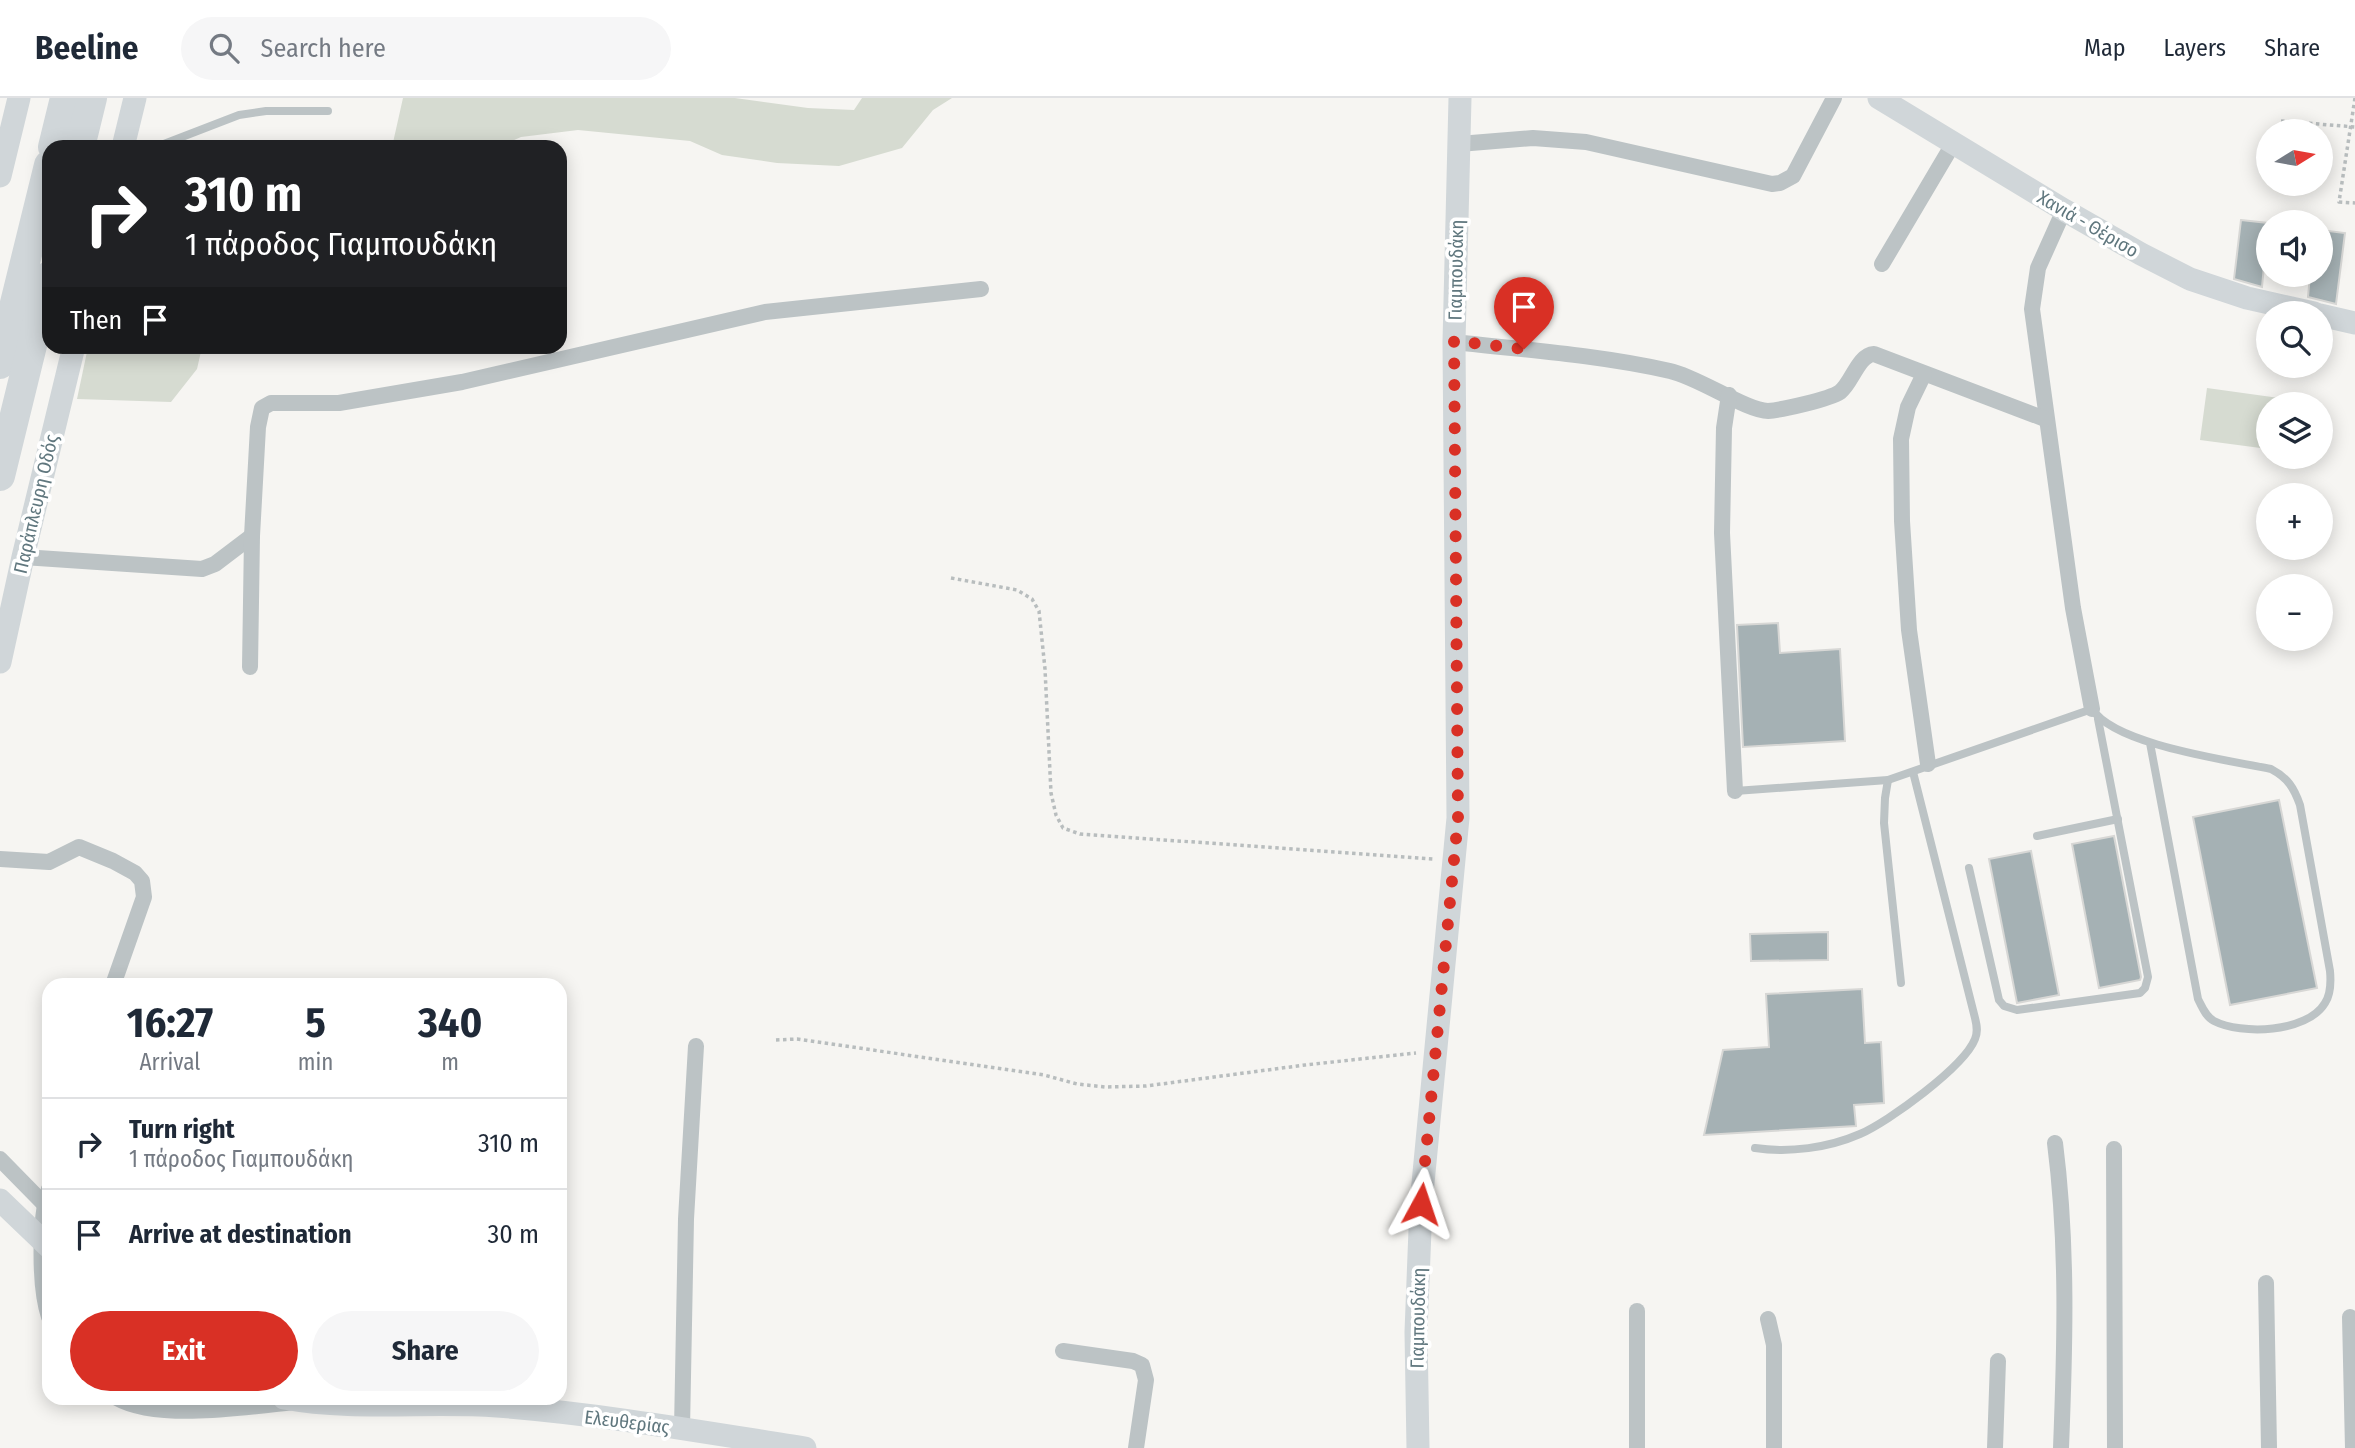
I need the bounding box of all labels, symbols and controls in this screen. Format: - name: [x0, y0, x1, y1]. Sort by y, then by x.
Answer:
- search box: [181, 17, 671, 80]
- text: Beeline: [35, 28, 139, 68]
- icon: search: [205, 29, 243, 67]
- text: Search here: [261, 33, 386, 64]
- text: Map: [2084, 34, 2126, 62]
- text: Layers: [2164, 34, 2226, 62]
- text: Share: [2264, 34, 2320, 62]
- north arrow: [2256, 119, 2333, 196]
- map controls: [2256, 119, 2333, 651]
- text: 310 m: [185, 165, 302, 224]
- icon: right: [70, 168, 161, 259]
- street label: Χανιά - Θέρισο: [2033, 186, 2143, 262]
- button: sound: [2256, 210, 2333, 287]
- street label: Γιαμπουδάκη: [1444, 219, 1468, 321]
- text: 1 πάροδος Γιαμπουδάκη: [185, 225, 497, 263]
- pin: [1494, 277, 1554, 349]
- icon: arrive: [1505, 288, 1543, 326]
- icon: arrive: [136, 301, 174, 339]
- button: search: [2256, 301, 2333, 378]
- text: Then: [70, 305, 122, 336]
- button: layers: [2256, 392, 2333, 469]
- street label: Παράπλευρη Οδός: [9, 432, 63, 576]
- button: +: [2256, 483, 2333, 560]
- button: −: [2256, 574, 2333, 651]
- text: 16:27: [127, 998, 213, 1048]
- text: 5: [305, 998, 326, 1048]
- text: 340: [418, 998, 482, 1048]
- text: Arrival: [139, 1048, 200, 1076]
- text: min: [298, 1048, 333, 1076]
- text: m: [441, 1048, 459, 1076]
- text: Turn right: [129, 1114, 235, 1145]
- icon: right: [70, 1125, 108, 1163]
- text: 310 m: [478, 1128, 539, 1159]
- text: 1 πάροδος Γιαμπουδάκη: [129, 1145, 353, 1173]
- position arrow: [1384, 1167, 1458, 1241]
- icon: arrive: [70, 1216, 108, 1254]
- text: Arrive at destination: [129, 1219, 352, 1250]
- text: 30 m: [488, 1219, 539, 1250]
- street label: Γιαμπουδάκη: [1406, 1267, 1430, 1369]
- button: Exit: [70, 1311, 298, 1391]
- button: Share: [312, 1311, 539, 1391]
- street label: Ελευθερίας: [583, 1405, 671, 1439]

